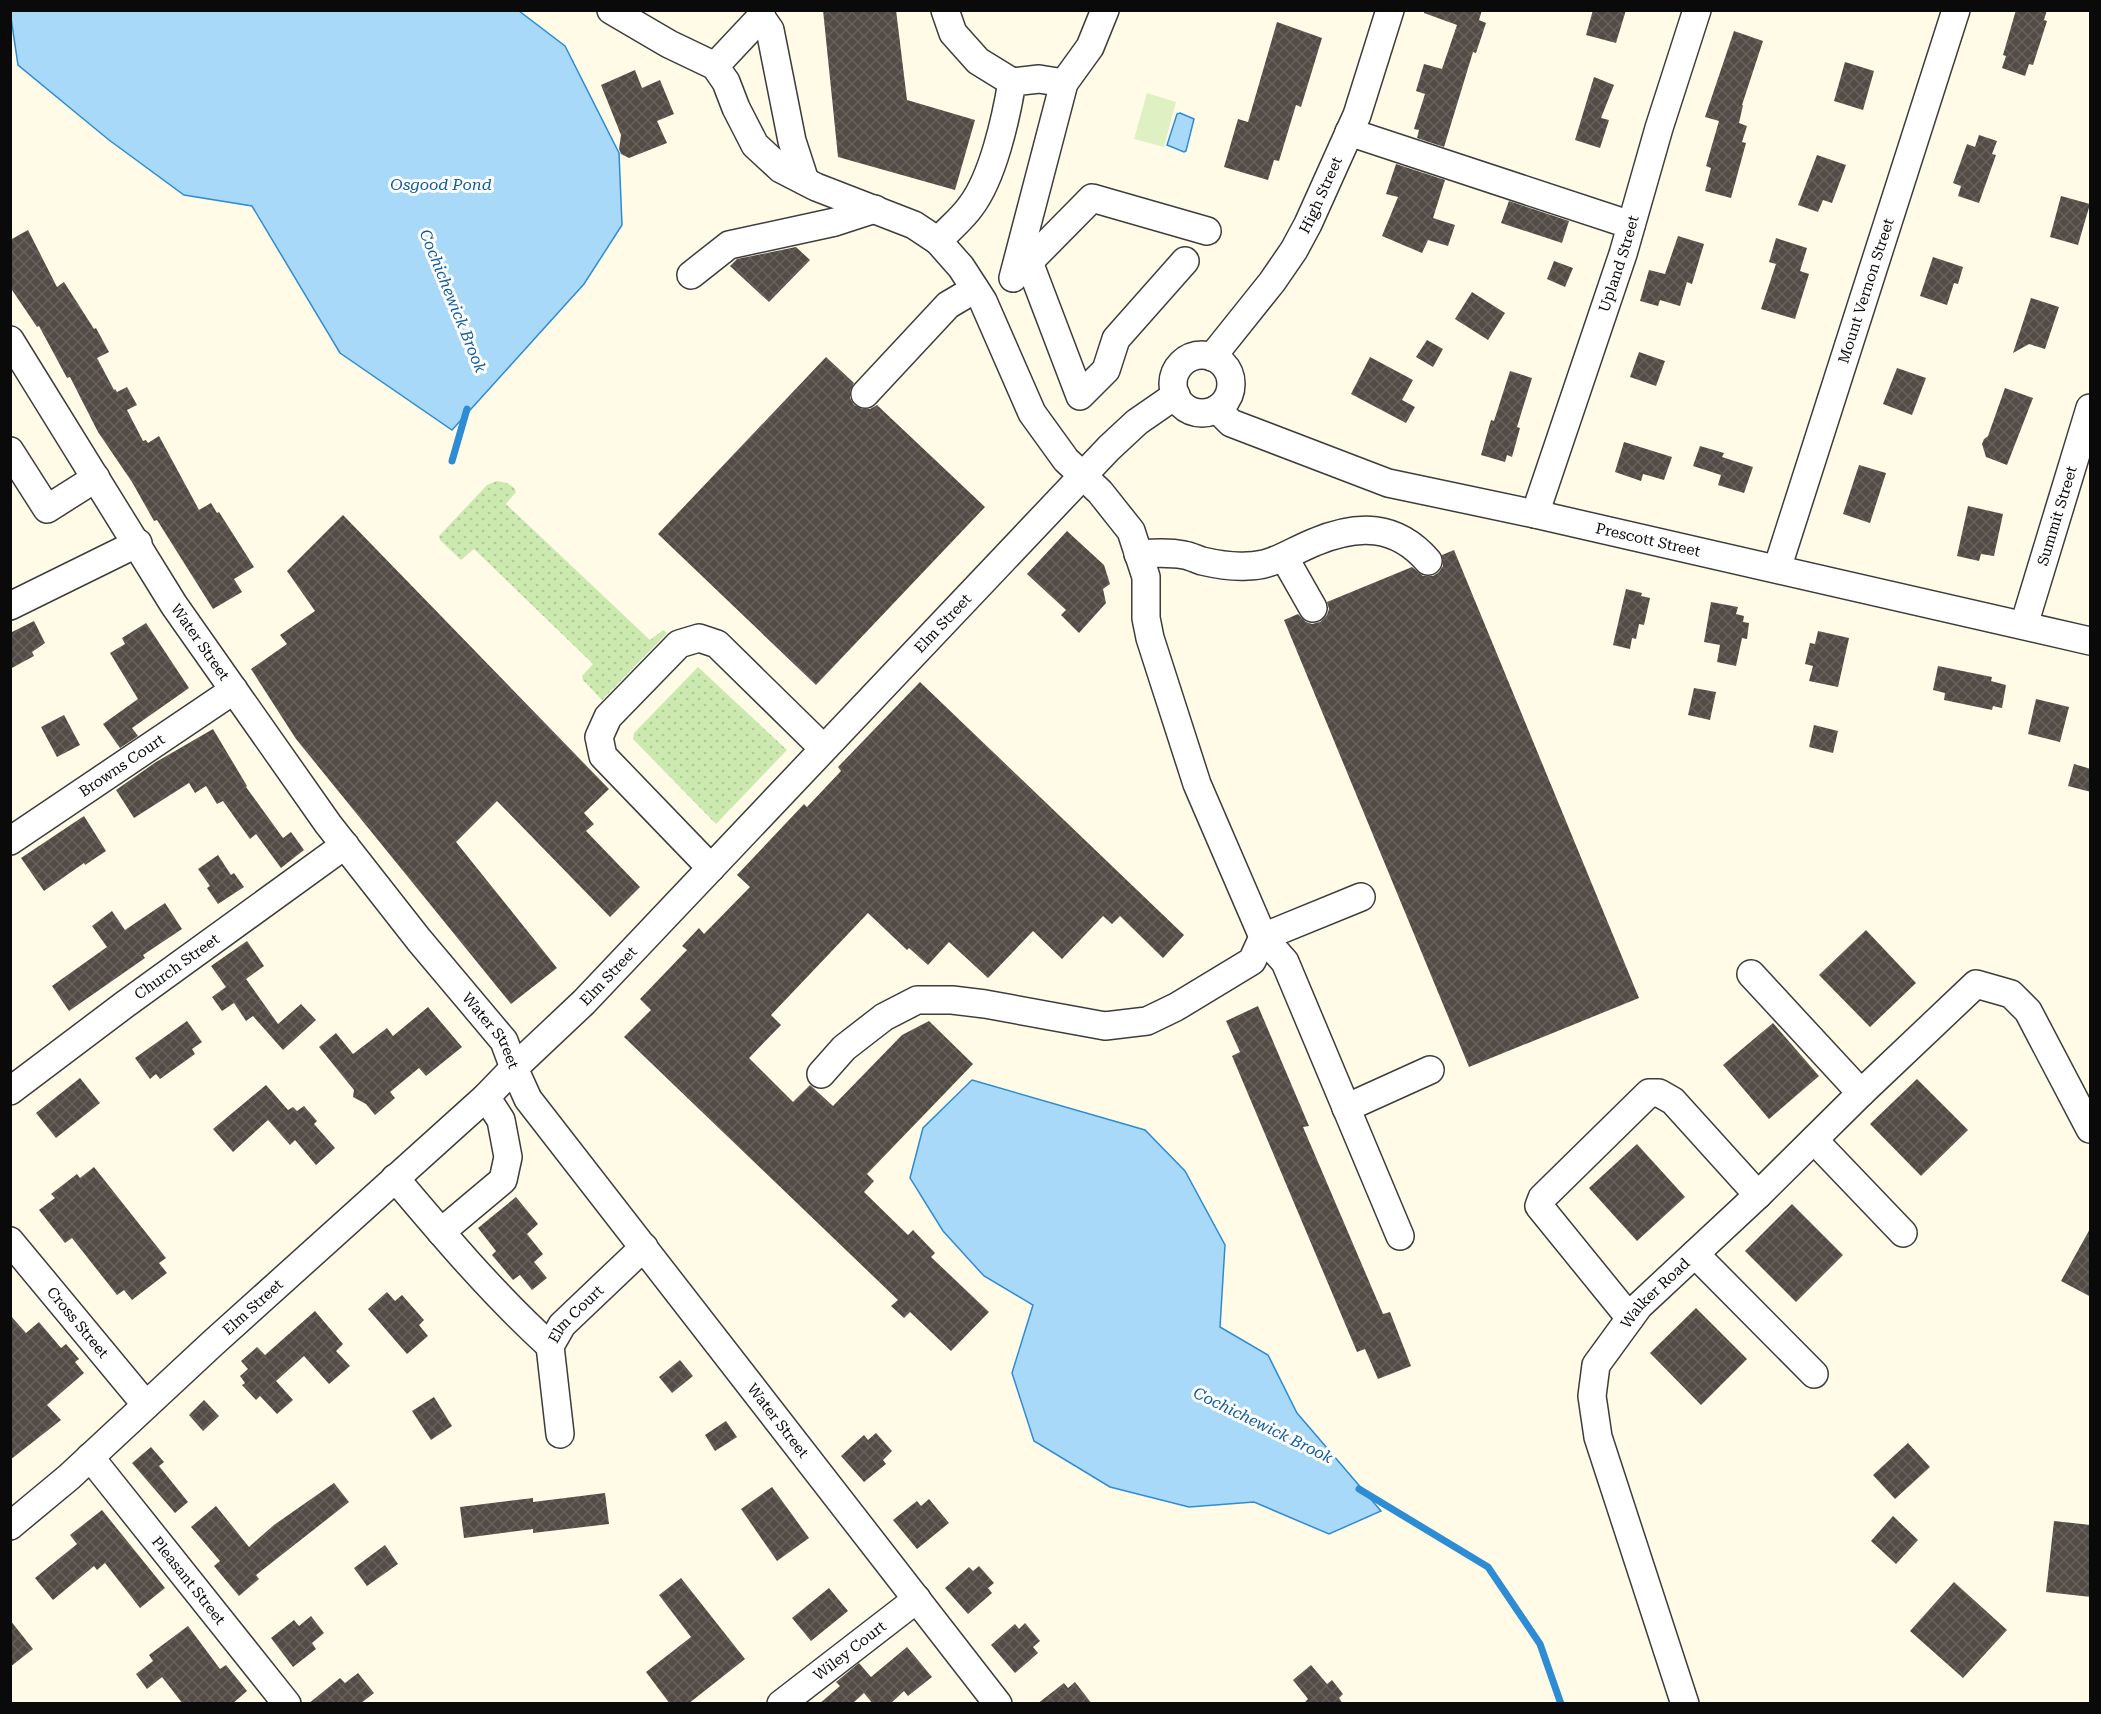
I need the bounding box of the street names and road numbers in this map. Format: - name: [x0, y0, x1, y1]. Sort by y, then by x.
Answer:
- street label: High Street: [1296, 154, 1346, 237]
- street label: Upland Street: [1595, 213, 1643, 314]
- street label: Mount Vernon Street: [1834, 216, 1898, 366]
- street label: Summit Street: [2034, 463, 2081, 568]
- street label: Prescott Street: [1594, 519, 1702, 561]
- street label: Elm Street: [911, 590, 975, 657]
- street label: Water Street: [167, 600, 233, 684]
- street label: Browns Court: [76, 730, 169, 801]
- street label: Church Street: [131, 930, 223, 1004]
- street label: Elm Street: [576, 943, 641, 1010]
- street label: Water Street: [458, 989, 523, 1072]
- street label: Walker Road: [1617, 1254, 1694, 1332]
- street label: Elm Street: [219, 1275, 287, 1339]
- street label: Elm Court: [545, 1281, 607, 1346]
- street label: Cross Street: [43, 1283, 113, 1362]
- street label: Water Street: [743, 1380, 813, 1462]
- street label: Pleasant Street: [148, 1533, 229, 1629]
- street label: Wiley Court: [810, 1617, 890, 1684]

